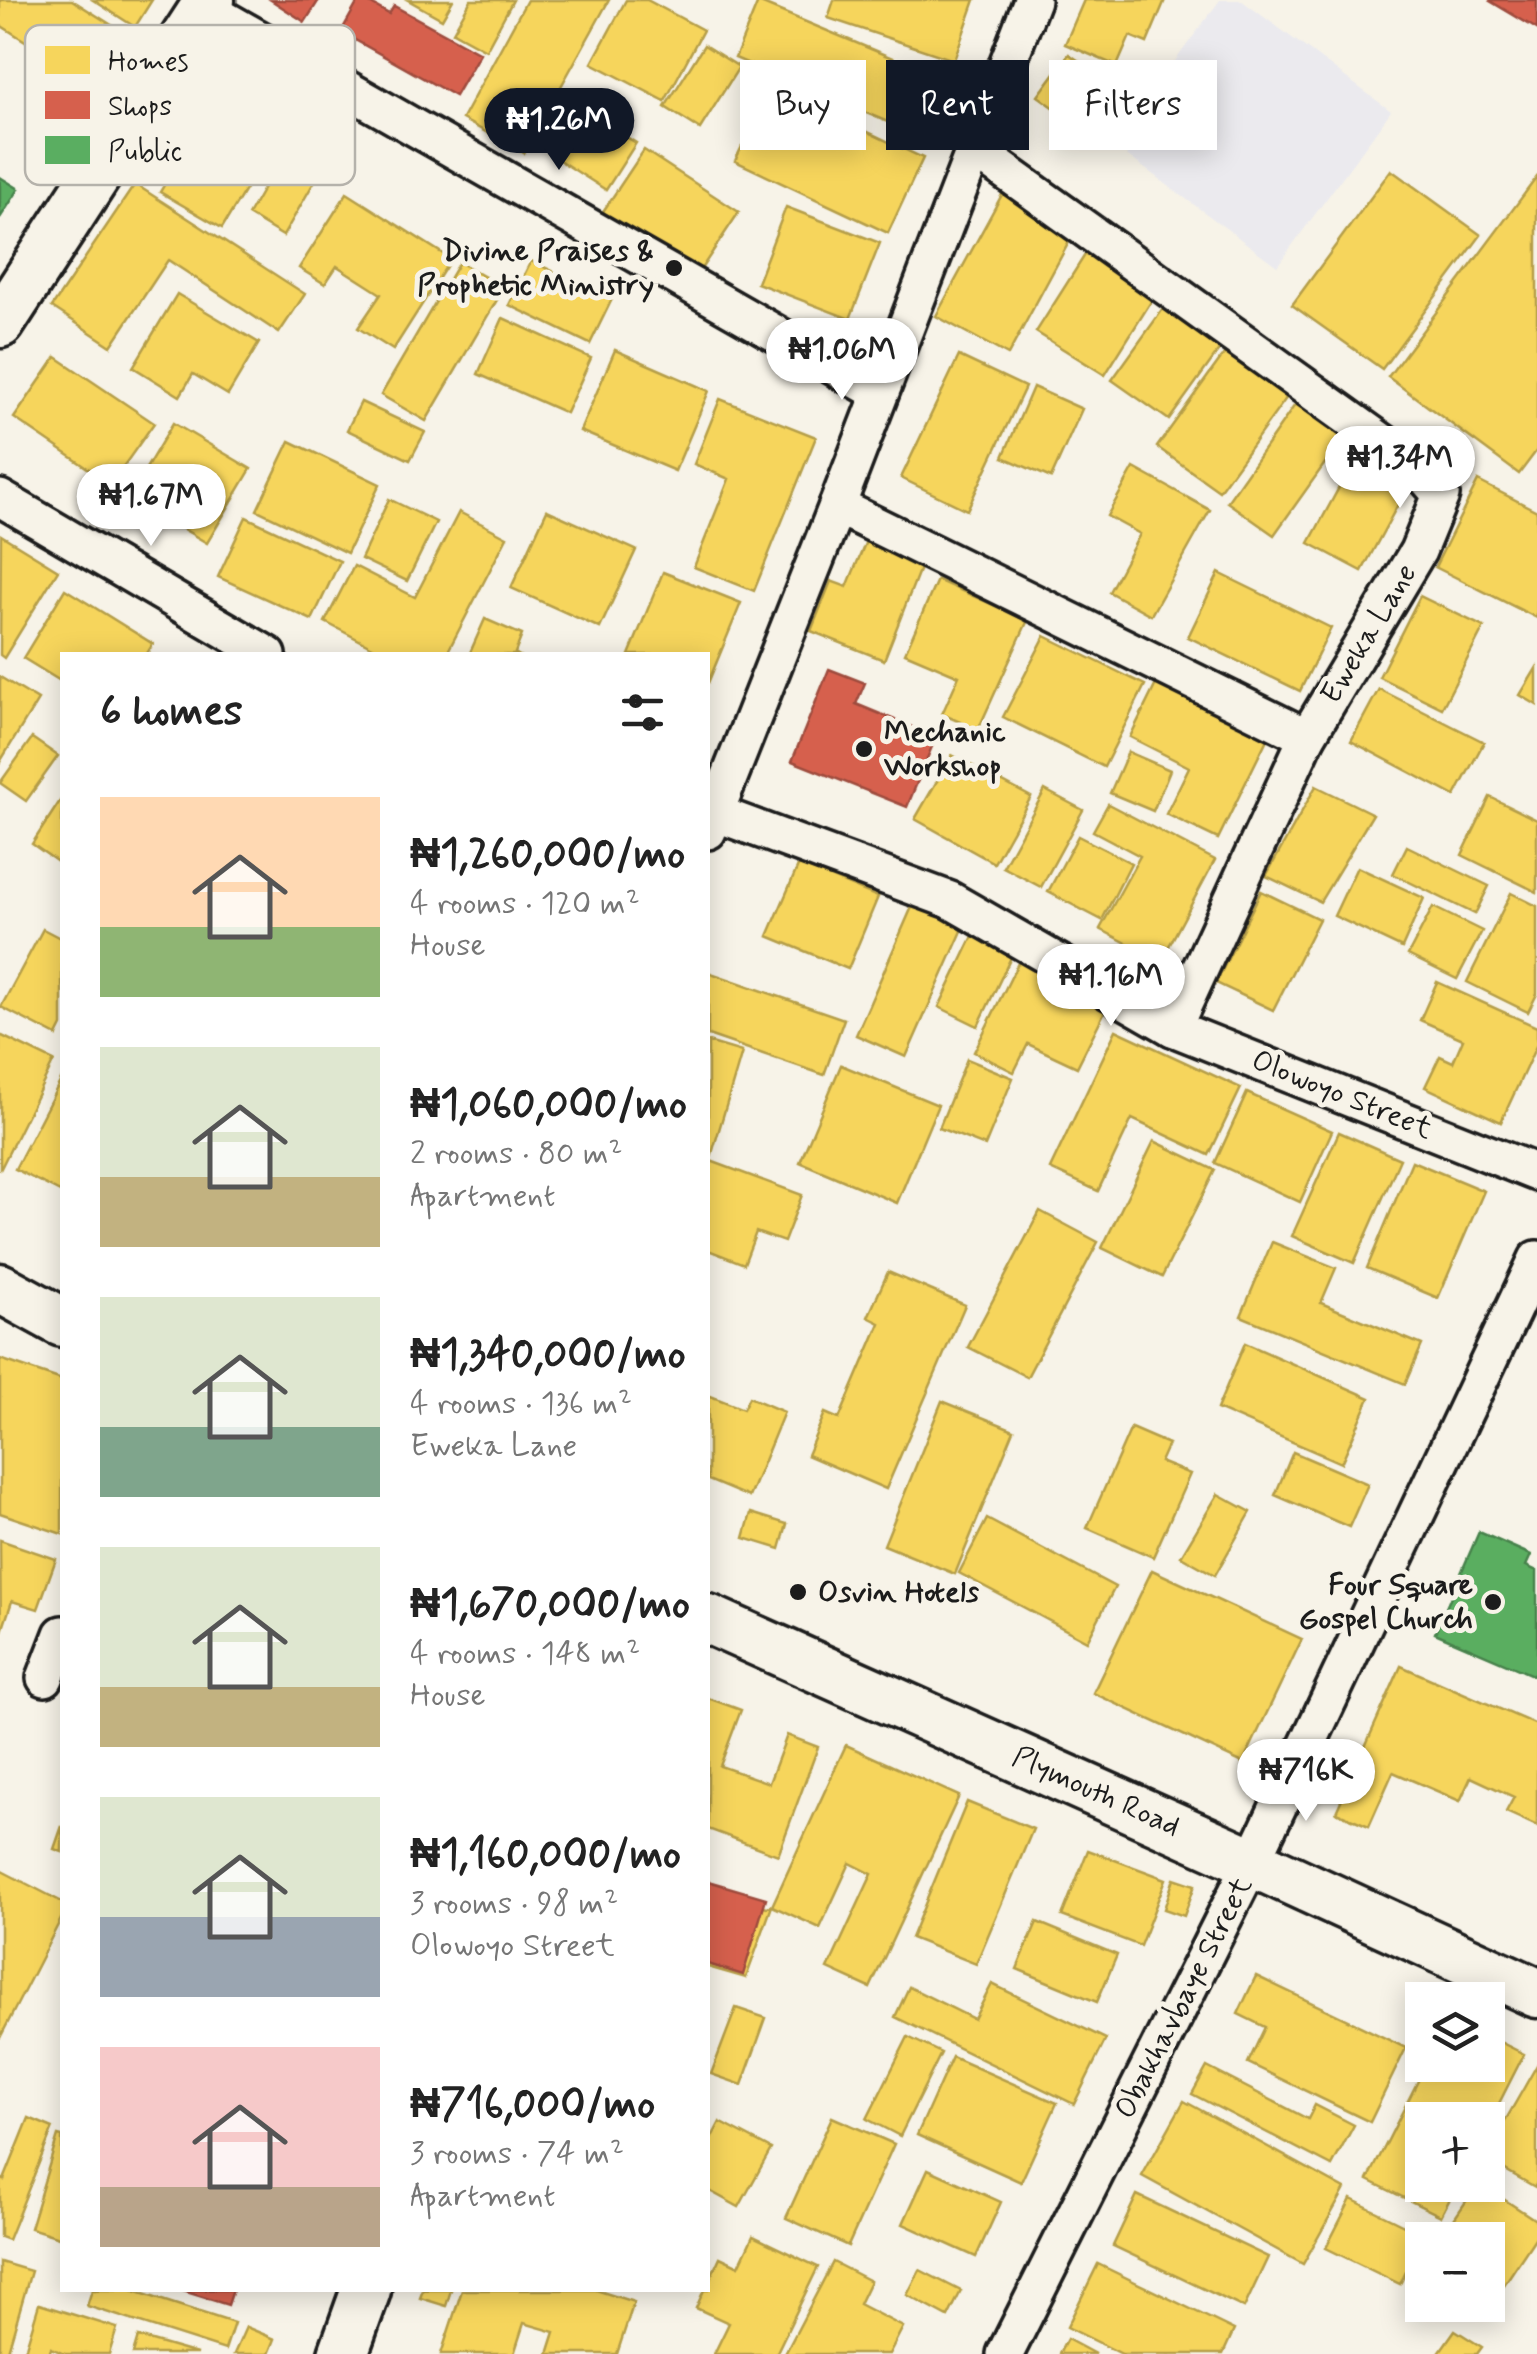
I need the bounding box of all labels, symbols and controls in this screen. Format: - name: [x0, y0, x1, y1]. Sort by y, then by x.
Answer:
- legend: [25, 25, 355, 185]
- text: Homes: [108, 44, 189, 81]
- chip: Buy: [740, 60, 866, 150]
- chip: Rent: [886, 60, 1029, 150]
- chip: Filters: [1049, 60, 1217, 150]
- pin: ₦1.26M: [478, 88, 640, 173]
- text: Shops: [108, 89, 172, 126]
- text: ₦1.26M: [506, 99, 612, 141]
- text: Public: [108, 134, 182, 171]
- place label: Divine Praises & Prophetic Ministry: [417, 232, 654, 305]
- marker: Divine Praises & Prophetic Ministry: [663, 257, 685, 279]
- pin: ₦1.06M: [761, 318, 923, 403]
- text: ₦1.06M: [788, 329, 896, 371]
- pin: ₦1.34M: [1319, 426, 1481, 511]
- text: ₦1.34M: [1347, 437, 1453, 479]
- pin: ₦1.67M: [70, 464, 232, 549]
- text: ₦1.67M: [99, 475, 203, 517]
- street label: Eweka Lane: [1312, 557, 1426, 711]
- text: 6 homes: [100, 685, 243, 740]
- icon: filters: [615, 685, 670, 740]
- place label: Mechanic Workshop: [883, 713, 1006, 786]
- marker: Mechanic Workshop: [853, 738, 875, 760]
- text: ₦1,260,000/mo: [410, 828, 685, 883]
- icon: home: [180, 837, 300, 957]
- text: 4 rooms · 120 m²: [410, 883, 640, 925]
- text: House: [410, 925, 486, 967]
- pin: ₦1.16M: [1030, 944, 1192, 1029]
- text: ₦1.16M: [1059, 955, 1163, 997]
- street label: Olowoyo Street: [1246, 1041, 1439, 1149]
- text: ₦1,060,000/mo: [410, 1078, 687, 1133]
- icon: home: [180, 1087, 300, 1207]
- text: 2 rooms · 80 m²: [410, 1133, 623, 1175]
- text: Apartment: [410, 1175, 555, 1217]
- text: ₦1,340,000/mo: [410, 1328, 686, 1383]
- icon: home: [180, 1337, 300, 1457]
- text: 4 rooms · 136 m²: [410, 1383, 632, 1425]
- text: Eweka Lane: [410, 1425, 577, 1467]
- place label: Four Square Gospel Church: [1299, 1566, 1473, 1639]
- place label: Osvin Hotels: [818, 1573, 980, 1612]
- text: ₦1,670,000/mo: [410, 1578, 690, 1633]
- marker: Osvin Hotels: [787, 1581, 809, 1603]
- icon: home: [180, 1587, 300, 1707]
- marker: Four Square Gospel Church: [1482, 1591, 1504, 1613]
- text: 4 rooms · 148 m²: [410, 1633, 640, 1675]
- text: House: [410, 1675, 486, 1717]
- street label: Plymouth Road: [1006, 1738, 1186, 1846]
- pin: ₦716K: [1236, 1739, 1376, 1824]
- text: ₦716K: [1259, 1750, 1353, 1792]
- text: ₦1,160,000/mo: [410, 1828, 681, 1883]
- icon: home: [180, 1837, 300, 1957]
- street label: Obakhavbaye Street: [1106, 1870, 1262, 2126]
- text: 3 rooms · 98 m²: [410, 1883, 618, 1925]
- text: Olowoyo Street: [410, 1925, 614, 1967]
- map controls: [1405, 1982, 1505, 2322]
- button: layers: [1405, 1982, 1505, 2082]
- text: ₦716,000/mo: [410, 2078, 655, 2133]
- icon: home: [180, 2087, 300, 2207]
- button: +: [1405, 2102, 1505, 2202]
- text: 3 rooms · 74 m²: [410, 2133, 624, 2175]
- text: Apartment: [410, 2175, 555, 2217]
- button: −: [1405, 2222, 1505, 2322]

